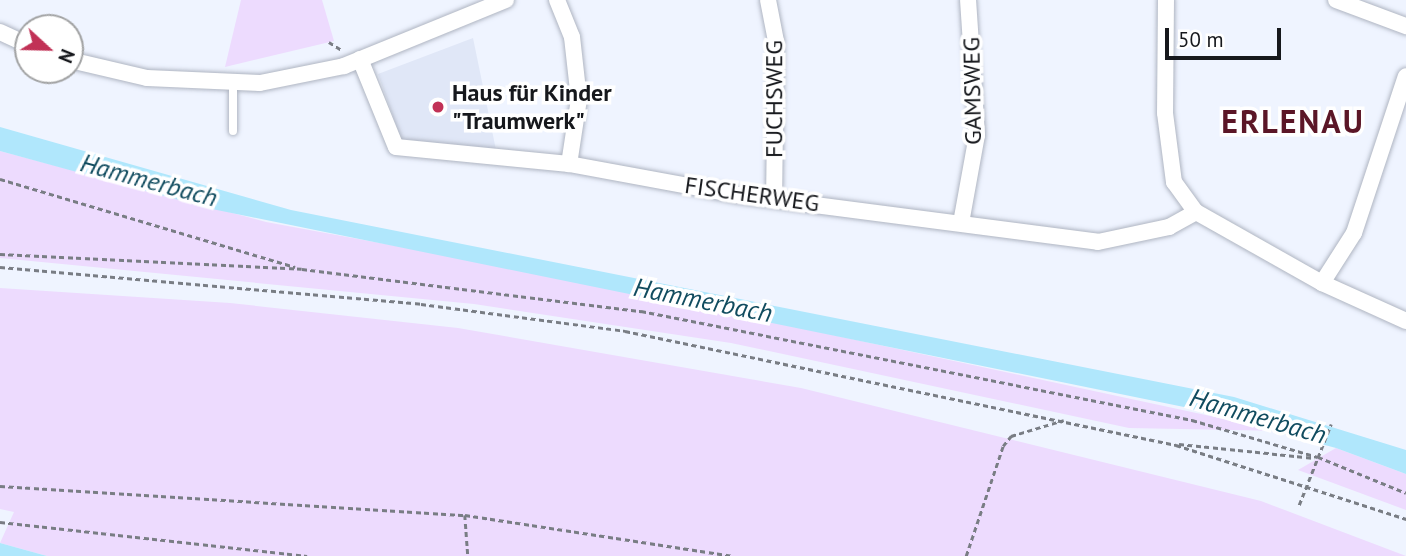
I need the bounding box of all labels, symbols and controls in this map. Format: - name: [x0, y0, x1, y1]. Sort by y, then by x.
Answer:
- north arrow: [14, 14, 84, 84]
- scale bar: [1168, 14, 1284, 58]
- text: 50 m: [1178, 26, 1224, 53]
- street label: GAMSWEG: [957, 37, 987, 145]
- street label: FUCHSWEG: [760, 40, 788, 158]
- text: N: [53, 46, 80, 66]
- place label: Haus für Kinder "Traumwerk": [452, 79, 612, 135]
- marker: Haus für Kinder "Traumwerk": [430, 99, 446, 115]
- district label: ERLENAU: [1222, 102, 1364, 140]
- water label: Hammerbach: [77, 147, 221, 213]
- street label: FISCHERWEG: [683, 170, 821, 218]
- water label: Hammerbach: [631, 271, 775, 329]
- water label: Hammerbach: [1186, 382, 1330, 450]

